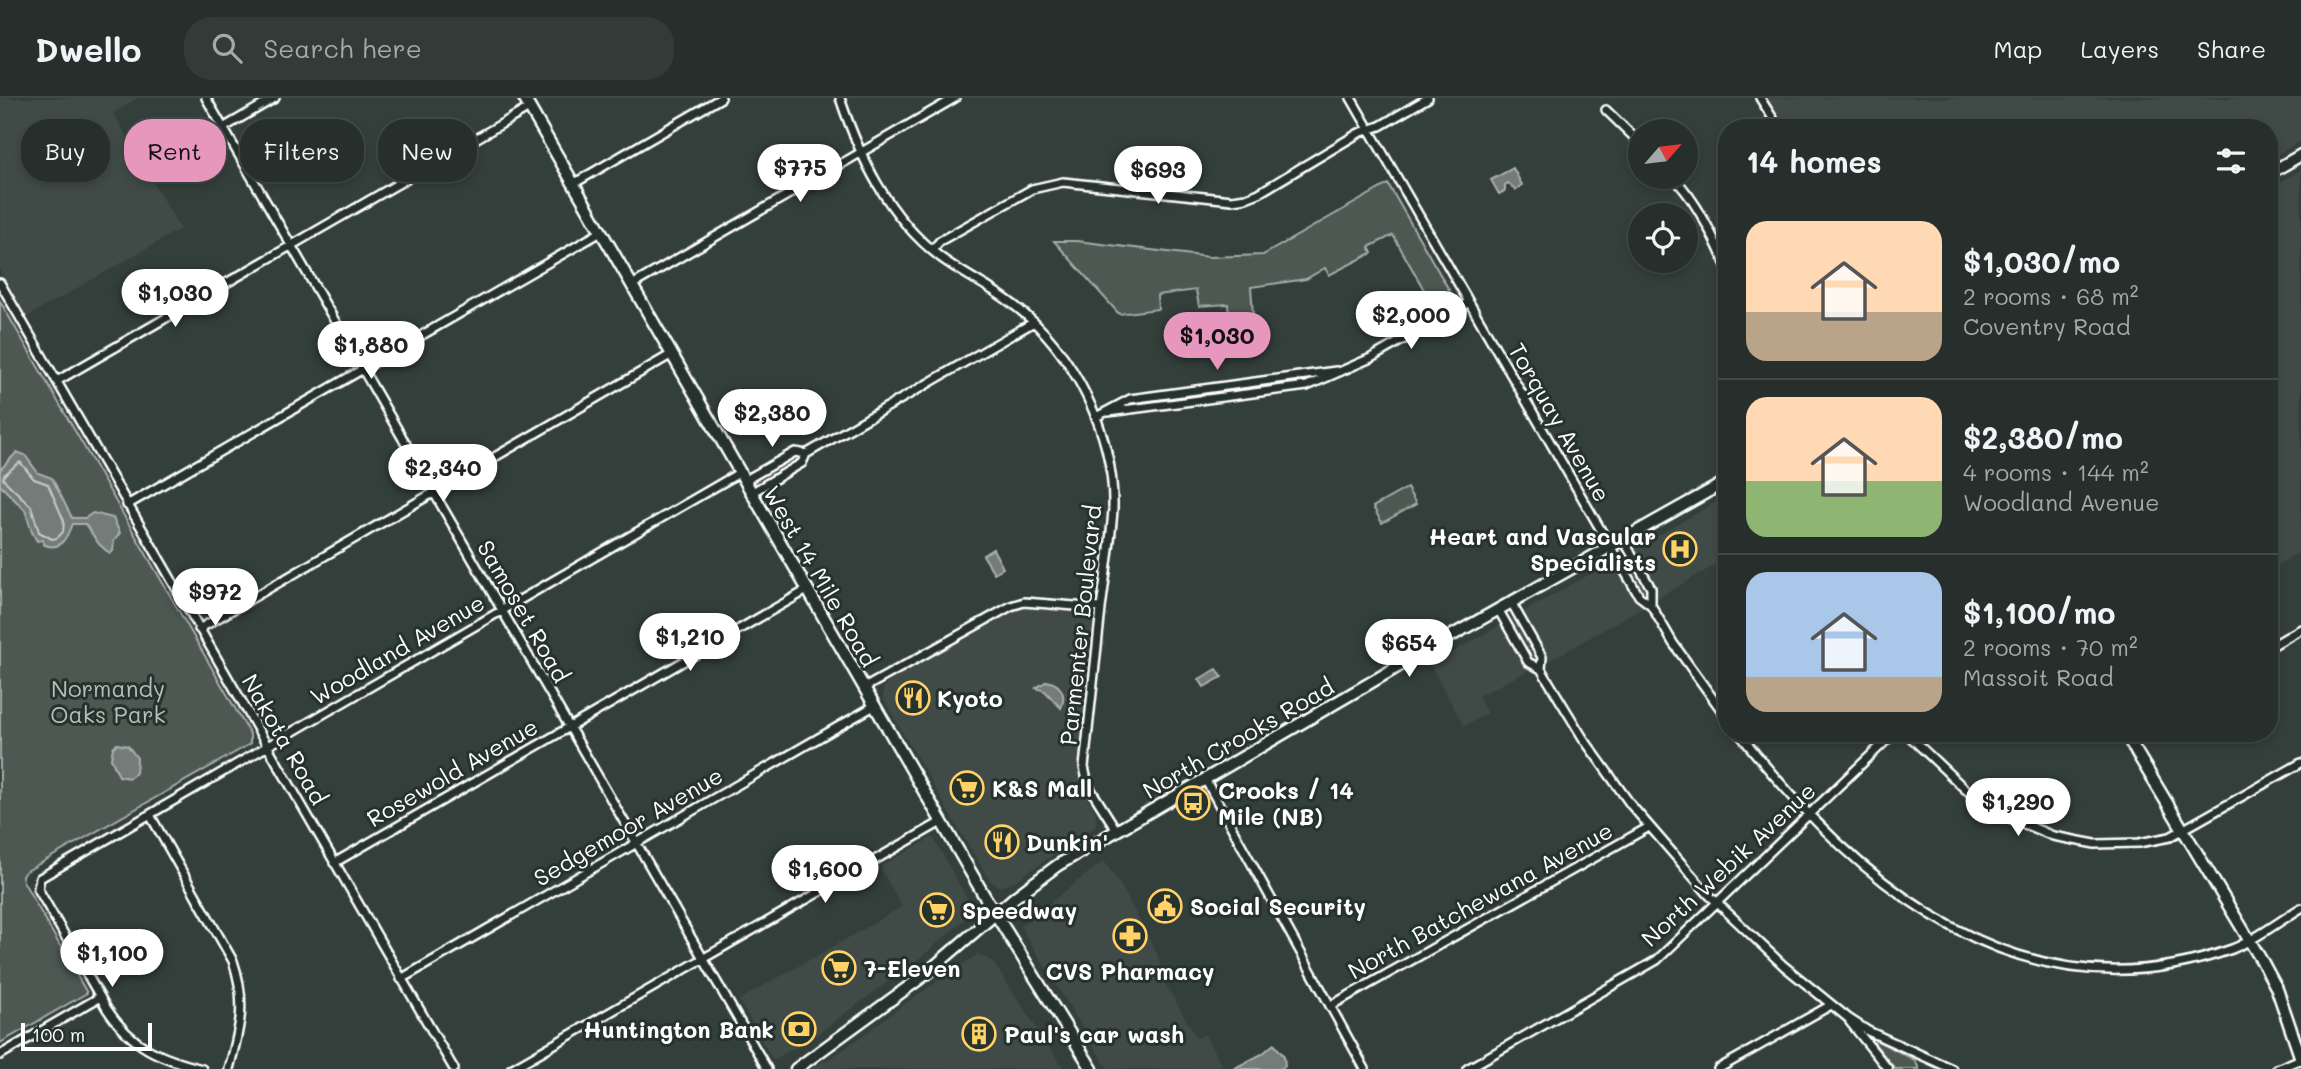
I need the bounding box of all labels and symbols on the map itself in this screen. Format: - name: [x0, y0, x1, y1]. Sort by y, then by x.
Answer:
- north arrow: [1628, 119, 1698, 189]
- pin: $775: [759, 144, 841, 204]
- pin: $693: [1117, 146, 1199, 206]
- pin: $1,030: [118, 270, 232, 329]
- pin: $2,000: [1354, 292, 1468, 351]
- pin: $1,030: [1160, 313, 1274, 372]
- pin: $1,880: [314, 322, 428, 381]
- street label: Torquay Avenue: [1502, 337, 1618, 507]
- pin: $2,380: [715, 390, 829, 449]
- pin: $2,340: [386, 444, 500, 504]
- street label: West 14 Mile Road: [757, 480, 885, 672]
- street label: Parmenter Boulevard: [1052, 503, 1108, 747]
- place label: Heart and Vascular Specialists: [1429, 521, 1656, 577]
- hospital icon: Heart and Vascular Specialists: [1661, 530, 1699, 568]
- street label: Samoset Road: [471, 534, 577, 688]
- pin: $972: [174, 568, 256, 628]
- street label: Woodland Avenue: [304, 587, 490, 711]
- pin: $1,210: [633, 614, 747, 673]
- pin: $654: [1368, 620, 1450, 679]
- street label: Nakota Road: [235, 668, 335, 810]
- street label: North Crooks Road: [1137, 671, 1339, 805]
- park label: Normandy Oaks Park: [50, 673, 166, 729]
- restaurant icon: Kyoto: [894, 679, 932, 717]
- place label: Kyoto: [937, 683, 1003, 713]
- street label: Rosewold Avenue: [361, 711, 543, 833]
- street label: Sedgemoor Avenue: [528, 760, 728, 892]
- supermarket icon: K&S Mall: [948, 769, 986, 807]
- place label: K&S Mall: [992, 773, 1092, 803]
- place label: Crooks / 14 Mile (NB): [1218, 775, 1354, 831]
- street label: North Webik Avenue: [1634, 775, 1822, 953]
- pin: $1,290: [1961, 778, 2075, 838]
- bus stop icon: Crooks / 14 Mile (NB): [1174, 784, 1212, 822]
- street label: North Batchewana Avenue: [1342, 815, 1618, 985]
- restaurant icon: Dunkin': [983, 823, 1021, 861]
- place label: Dunkin': [1026, 827, 1108, 857]
- pin: $1,600: [768, 846, 882, 905]
- public building icon: Social Security: [1146, 887, 1184, 925]
- supermarket icon: Speedway: [918, 891, 956, 929]
- place label: Social Security: [1190, 891, 1366, 921]
- place label: Speedway: [962, 895, 1077, 925]
- pharmacy icon: CVS Pharmacy: [1111, 917, 1149, 955]
- pin: $1,100: [55, 930, 169, 989]
- supermarket icon: 7-Eleven: [820, 949, 858, 987]
- place label: 7-Eleven: [864, 953, 961, 983]
- place label: CVS Pharmacy: [1046, 956, 1214, 986]
- bank icon: Huntington Bank: [780, 1010, 818, 1048]
- place label: Huntington Bank: [583, 1014, 774, 1044]
- building icon: Paul's car wash: [960, 1015, 998, 1053]
- place label: Paul's car wash: [1004, 1019, 1184, 1049]
- scale bar: [21, 1020, 152, 1052]

